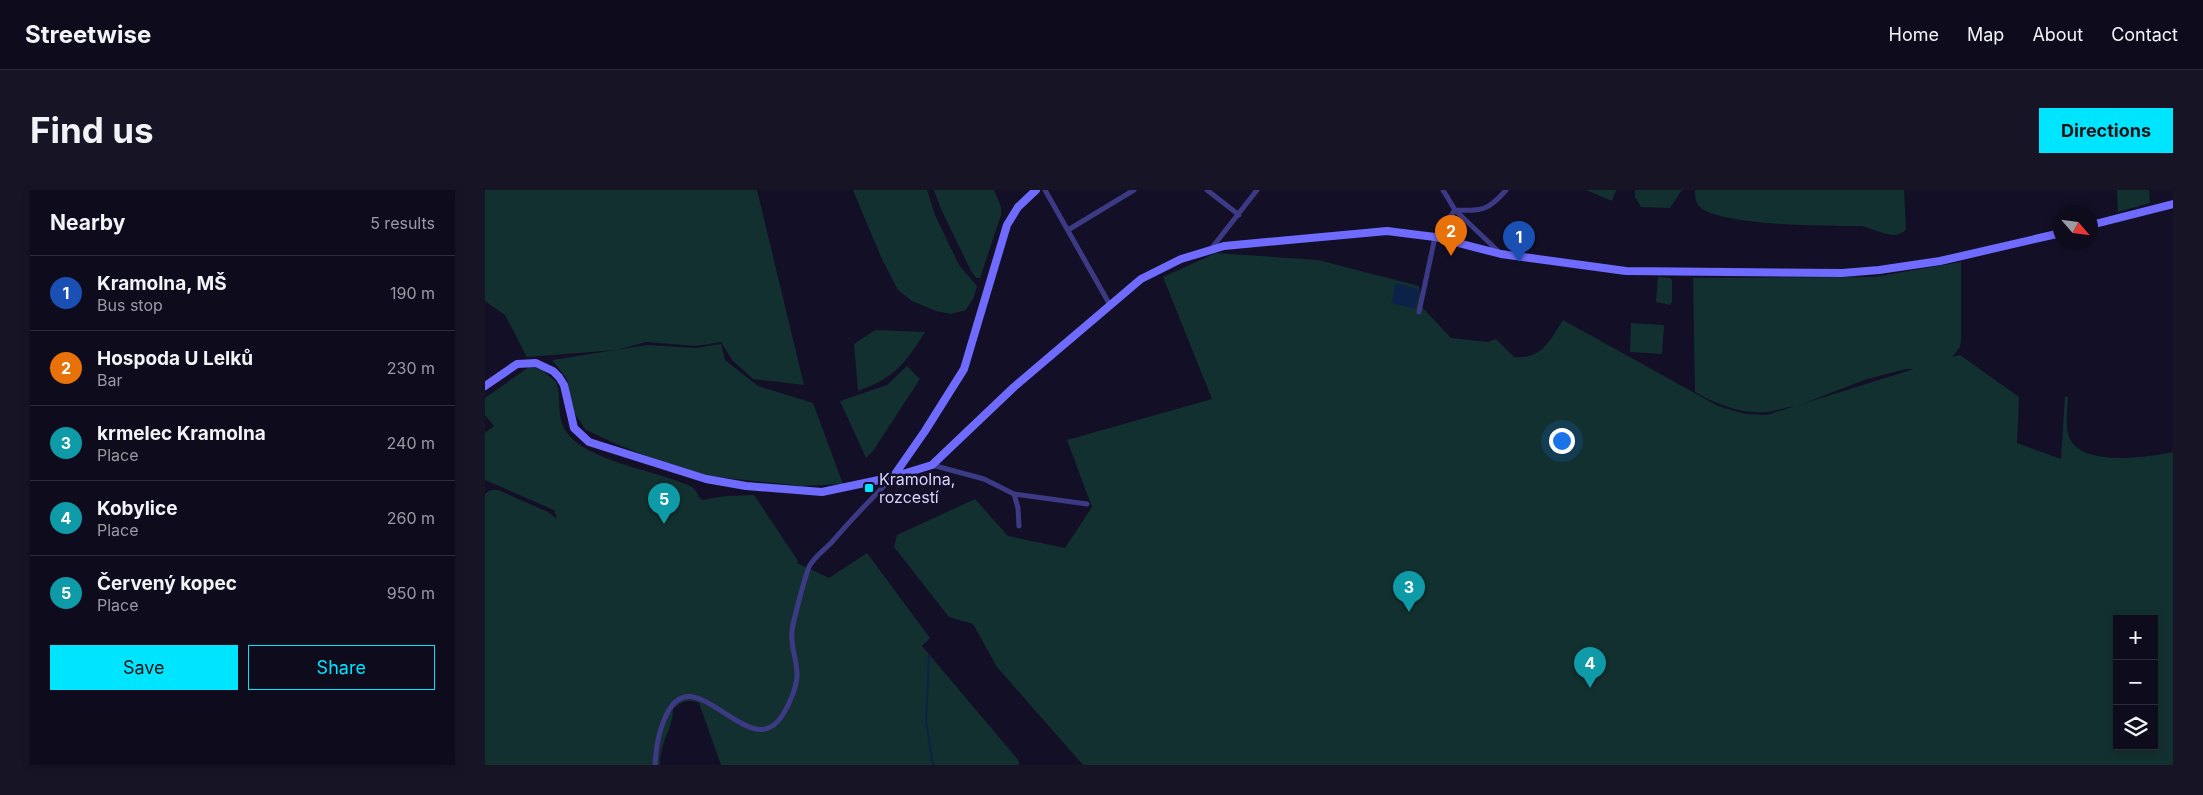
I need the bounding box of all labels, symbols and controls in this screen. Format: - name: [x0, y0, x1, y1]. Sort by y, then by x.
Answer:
- text: Streetwise: [25, 20, 151, 49]
- text: Home: [1889, 24, 1939, 45]
- text: Map: [1967, 24, 2004, 45]
- text: About: [2032, 24, 2083, 45]
- text: Contact: [2111, 24, 2178, 45]
- button: Directions: [2039, 108, 2173, 153]
- text: Find us: [30, 109, 154, 151]
- north arrow: [2053, 205, 2098, 250]
- text: Nearby: [50, 210, 125, 235]
- text: 5 results: [370, 213, 435, 233]
- pin: 2: [1435, 215, 1467, 256]
- pin: 1: [1503, 221, 1535, 262]
- text: Kramolna, MŠ: [97, 272, 227, 295]
- text: 1: [63, 283, 69, 303]
- text: 190 m: [390, 283, 435, 303]
- text: Bus stop: [97, 295, 163, 315]
- text: Hospoda U Lelků: [97, 347, 253, 370]
- text: 2: [61, 358, 71, 378]
- text: 230 m: [387, 358, 435, 378]
- text: Bar: [97, 370, 122, 390]
- text: krmelec Kramolna: [97, 422, 266, 445]
- your location: [1549, 428, 1575, 454]
- text: 3: [61, 433, 71, 453]
- text: 240 m: [387, 433, 435, 453]
- text: Place: [97, 445, 139, 465]
- place label: Kramolna, rozcestí: [879, 469, 955, 507]
- marker: Kramolna, rozcestí: [863, 482, 875, 494]
- pin: 5: [648, 483, 680, 524]
- text: Kobylice: [97, 497, 177, 520]
- text: 4: [61, 508, 71, 528]
- text: 260 m: [387, 508, 435, 528]
- text: Place: [97, 520, 139, 540]
- pin: 3: [1393, 571, 1425, 612]
- text: Červený kopec: [97, 572, 237, 595]
- text: 5: [61, 583, 71, 603]
- text: 950 m: [387, 583, 435, 603]
- text: Place: [97, 595, 139, 615]
- map controls: [2113, 615, 2158, 750]
- button: +: [2113, 615, 2158, 660]
- button: Save: [50, 645, 238, 690]
- button: Share: [248, 645, 435, 690]
- pin: 4: [1574, 647, 1606, 688]
- button: −: [2113, 660, 2158, 705]
- button: layers: [2113, 705, 2158, 750]

